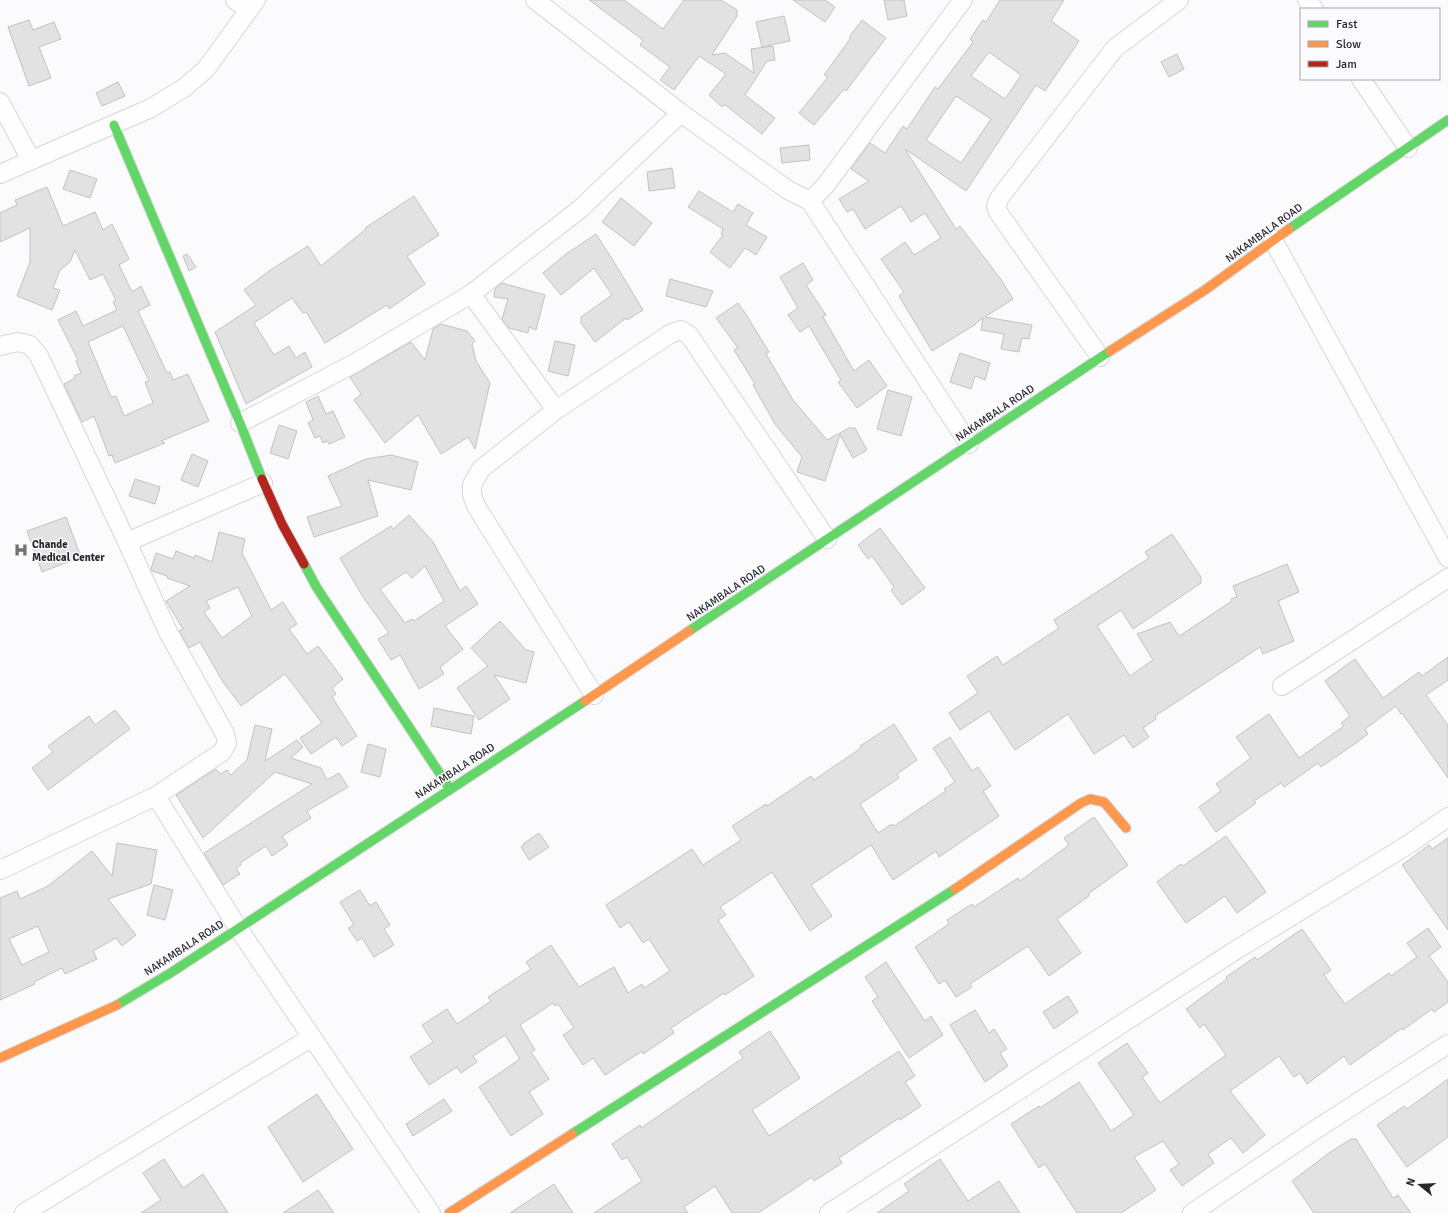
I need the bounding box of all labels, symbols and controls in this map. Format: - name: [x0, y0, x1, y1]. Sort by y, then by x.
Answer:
- legend: [1300, 8, 1440, 80]
- text: Fast: [1336, 17, 1357, 32]
- text: Slow: [1336, 37, 1361, 52]
- text: Jam: [1336, 57, 1357, 72]
- street label: NAKAMBALA ROAD: [1223, 201, 1305, 265]
- street label: NAKAMBALA ROAD: [953, 382, 1037, 444]
- place label: Chande Medical Center: [32, 538, 105, 564]
- hospital icon: Chande Medical Center: [13, 542, 29, 558]
- street label: NAKAMBALA ROAD: [684, 562, 768, 624]
- street label: NAKAMBALA ROAD: [413, 741, 497, 801]
- street label: NAKAMBALA ROAD: [142, 918, 226, 978]
- north arrow: [1400, 1165, 1440, 1205]
- text: N: [1404, 1176, 1418, 1188]

